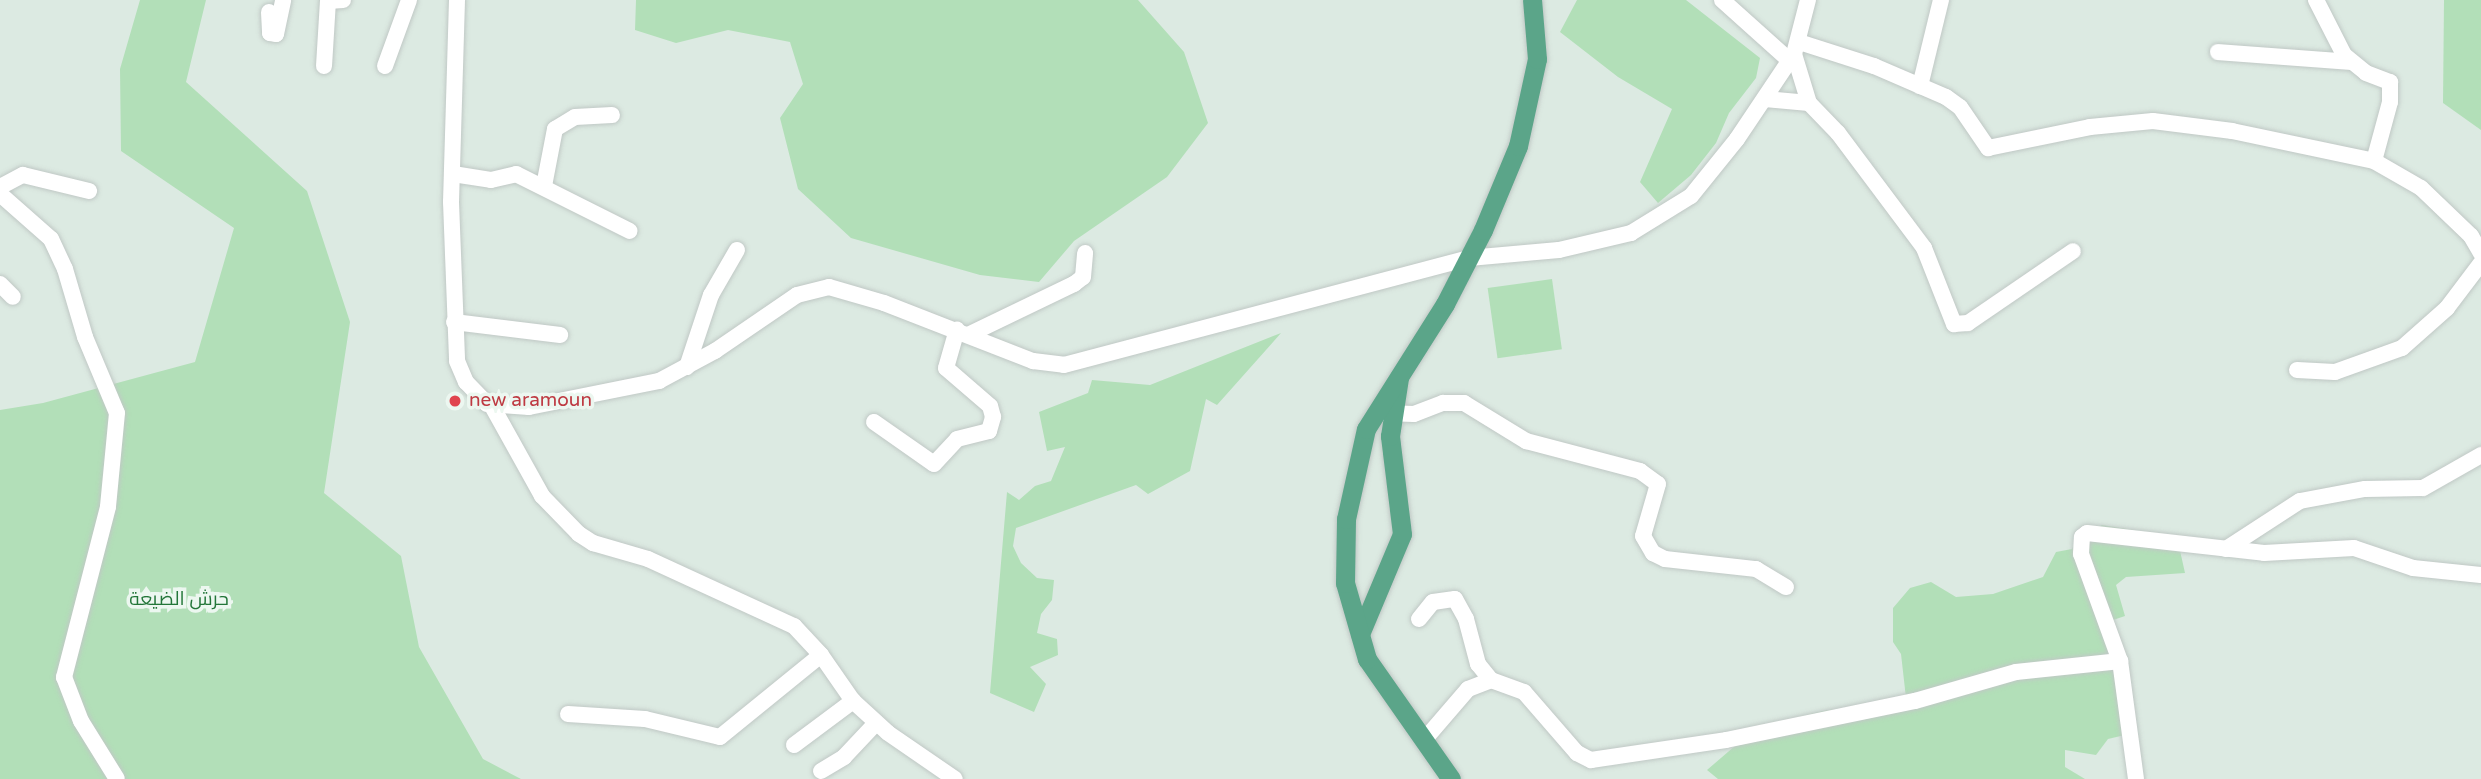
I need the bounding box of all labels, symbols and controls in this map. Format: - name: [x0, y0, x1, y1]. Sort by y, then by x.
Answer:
- place label: new aramoun: [469, 390, 592, 412]
- marker: new aramoun: [447, 393, 463, 409]
- park label: حرش الضيعة: [129, 589, 229, 611]

